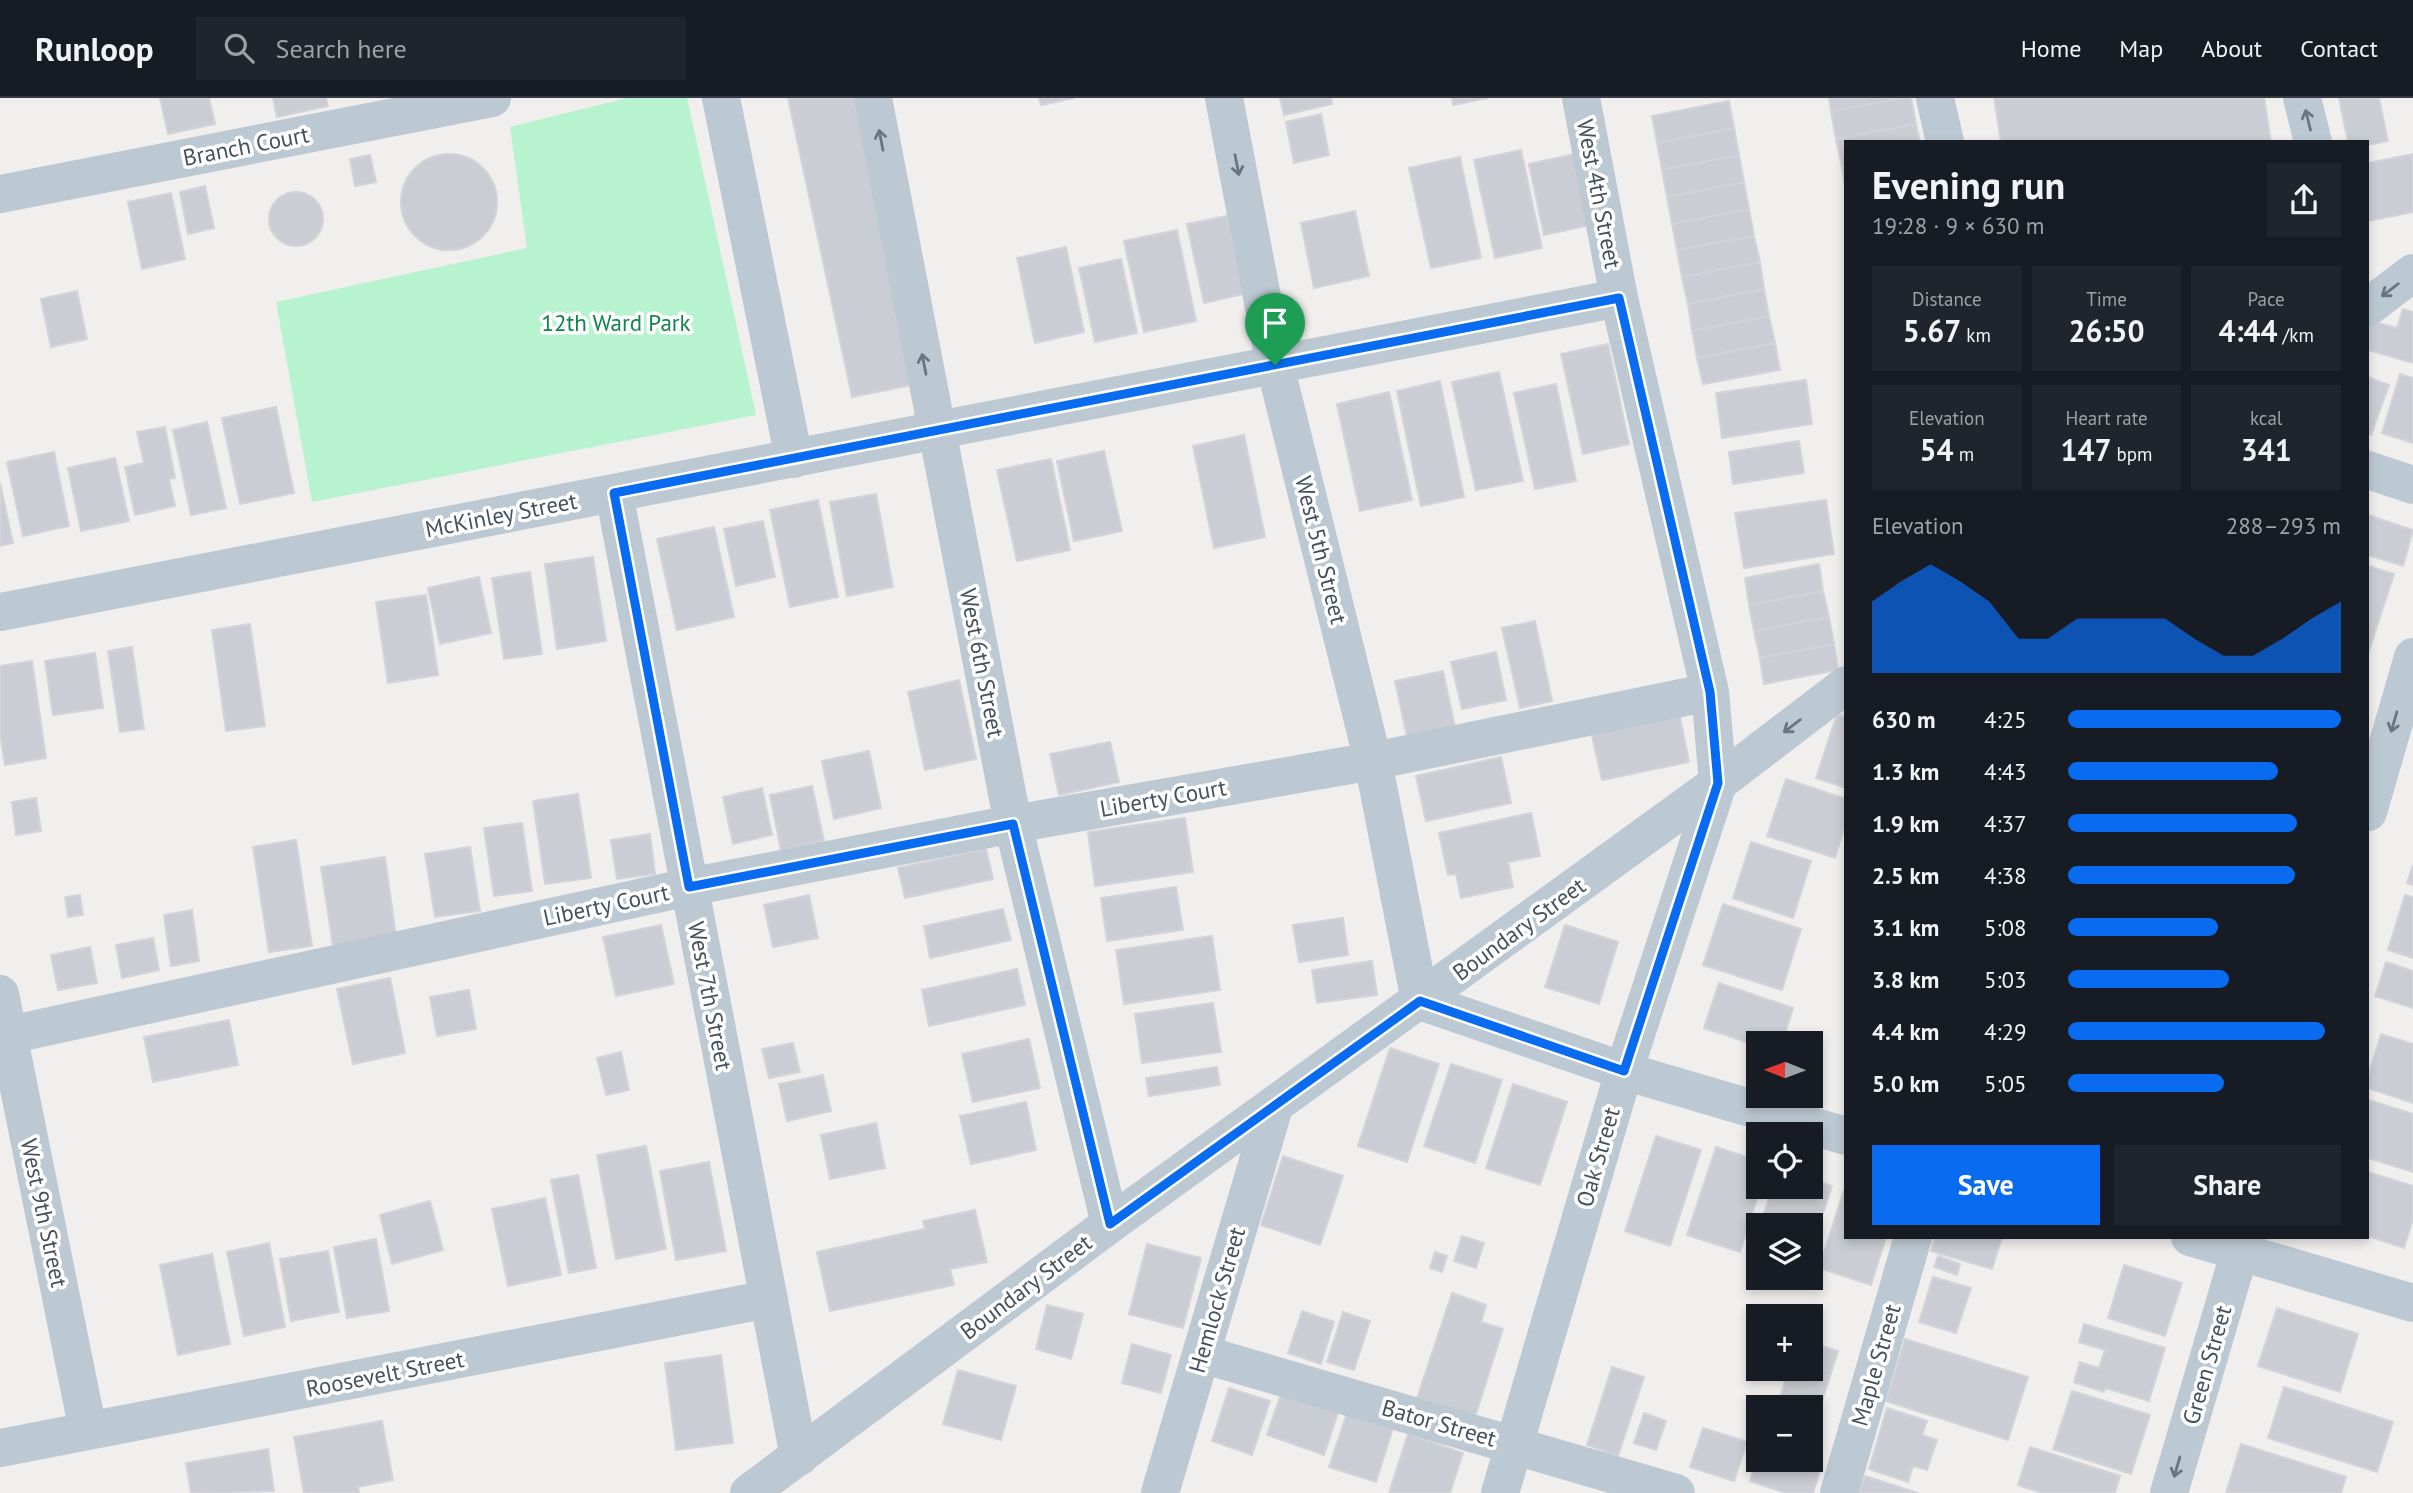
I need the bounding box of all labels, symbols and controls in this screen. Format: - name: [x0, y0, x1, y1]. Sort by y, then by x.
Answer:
- search box: [196, 17, 686, 80]
- text: Runloop: [35, 27, 154, 70]
- icon: search: [220, 29, 258, 67]
- text: Search here: [276, 32, 407, 65]
- text: Home: [2021, 33, 2081, 64]
- text: Map: [2119, 33, 2163, 64]
- text: About: [2201, 33, 2262, 64]
- text: Contact: [2300, 33, 2378, 64]
- one-way arrow: [2301, 109, 2314, 132]
- street label: West 4th Street: [1571, 117, 1628, 271]
- street label: Branch Court: [180, 119, 312, 172]
- one-way arrow: [873, 129, 887, 152]
- one-way arrow: [1230, 153, 1244, 176]
- text: Evening run: [1872, 160, 2065, 209]
- button: share: [2267, 163, 2341, 237]
- text: 19:28 · 9 × 630 m: [1872, 211, 2044, 240]
- one-way arrow: [2381, 282, 2400, 297]
- text: Distance: [1912, 287, 1982, 311]
- text: Time: [2086, 287, 2127, 311]
- text: Pace: [2248, 287, 2285, 311]
- pin: [1245, 293, 1305, 365]
- icon: arrive: [1256, 304, 1294, 342]
- park label: 12th Ward Park: [541, 308, 691, 337]
- text: 5.67: [1903, 311, 1961, 350]
- text: 26:50: [2068, 311, 2145, 350]
- text: 4:44: [2218, 311, 2278, 350]
- text: km: [1961, 323, 1991, 347]
- text: /km: [2278, 323, 2314, 347]
- one-way arrow: [916, 353, 930, 376]
- text: Elevation: [1909, 406, 1985, 430]
- text: Heart rate: [2065, 406, 2148, 430]
- text: kcal: [2250, 406, 2282, 430]
- text: 54: [1920, 430, 1954, 469]
- text: 147: [2060, 430, 2111, 469]
- text: 341: [2241, 430, 2292, 469]
- text: m: [1954, 442, 1974, 466]
- text: bpm: [2111, 442, 2153, 466]
- street label: West 5th Street: [1289, 473, 1354, 627]
- street label: McKinley Street: [423, 486, 579, 543]
- text: Elevation: [1872, 511, 1964, 540]
- text: 288–293 m: [2226, 511, 2341, 540]
- street label: West 6th Street: [954, 586, 1011, 740]
- text: 630 m: [1872, 705, 1935, 734]
- text: 4:25: [1984, 705, 2027, 734]
- one-way arrow: [2386, 711, 2399, 733]
- one-way arrow: [1783, 719, 1802, 734]
- text: 1.3 km: [1872, 757, 1939, 786]
- text: 4:43: [1984, 757, 2027, 786]
- street label: Liberty Court: [1097, 772, 1229, 823]
- text: 1.9 km: [1872, 809, 1939, 838]
- text: 4:37: [1984, 809, 2027, 838]
- text: 2.5 km: [1872, 861, 1939, 890]
- text: 4:38: [1984, 861, 2027, 890]
- street label: Boundary Street: [1447, 871, 1591, 987]
- street label: Liberty Court: [540, 877, 672, 932]
- text: 3.1 km: [1872, 913, 1939, 942]
- text: 5:08: [1984, 913, 2027, 942]
- street label: West 7th Street: [682, 919, 739, 1073]
- text: 3.8 km: [1872, 965, 1939, 994]
- text: 5:03: [1984, 965, 2027, 994]
- text: 4.4 km: [1872, 1017, 1939, 1046]
- text: 4:29: [1984, 1017, 2027, 1046]
- north arrow: [1746, 1031, 1824, 1108]
- map controls: [1746, 1031, 1823, 1472]
- text: 5.0 km: [1872, 1069, 1939, 1098]
- text: 5:05: [1984, 1069, 2027, 1098]
- street label: Oak Street: [1569, 1103, 1626, 1210]
- button: locate: [1746, 1122, 1823, 1199]
- street label: West 9th Street: [15, 1136, 74, 1290]
- button: Save: [1872, 1145, 2100, 1225]
- button: Share: [2114, 1145, 2341, 1225]
- button: layers: [1746, 1213, 1823, 1290]
- street label: Hemlock Street: [1182, 1223, 1251, 1376]
- street label: Boundary Street: [954, 1228, 1097, 1345]
- street label: Maple Street: [1844, 1300, 1907, 1429]
- street label: Green Street: [2176, 1302, 2237, 1428]
- button: +: [1746, 1304, 1823, 1381]
- street label: Roosevelt Street: [304, 1344, 466, 1403]
- street label: Bator Street: [1379, 1392, 1500, 1453]
- button: −: [1746, 1395, 1823, 1472]
- one-way arrow: [2169, 1456, 2182, 1478]

